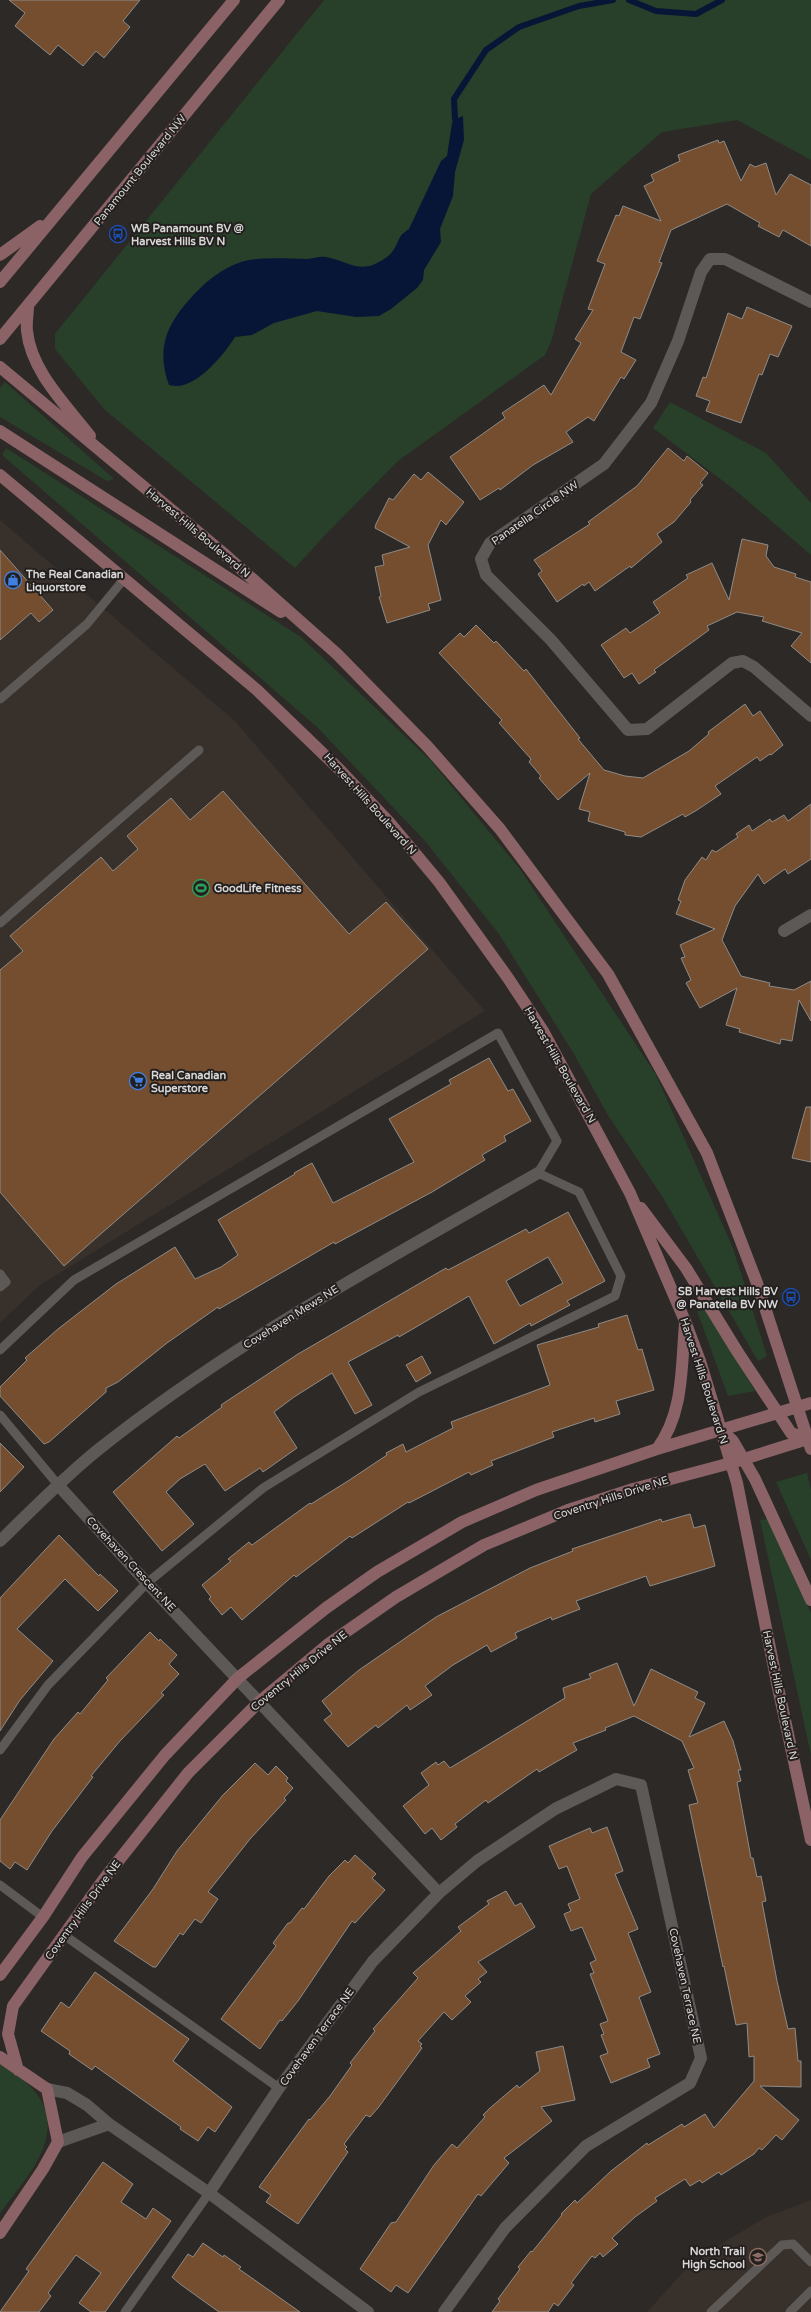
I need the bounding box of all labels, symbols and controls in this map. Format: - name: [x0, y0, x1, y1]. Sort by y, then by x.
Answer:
- street label: Panamount Boulevard NW: [91, 112, 189, 228]
- place label: WB Panamount BV @ Harvest Hills BV N: [131, 222, 244, 248]
- bus stop icon: WB Panamount BV @ Harvest Hills BV N: [108, 224, 128, 244]
- street label: Panatella Circle NW: [489, 478, 581, 548]
- street label: Harvest Hills Boulevard N: [143, 486, 253, 580]
- place label: The Real Canadian Liquorstore: [25, 568, 124, 595]
- shop icon: The Real Canadian Liquorstore: [3, 570, 23, 590]
- street label: Harvest Hills Boulevard N: [321, 751, 419, 857]
- sports icon: GoodLife Fitness: [191, 878, 211, 898]
- place label: GoodLife Fitness: [214, 882, 302, 895]
- street label: Harvest Hills Boulevard N: [521, 1005, 599, 1125]
- place label: Real Canadian Superstore: [151, 1069, 226, 1096]
- supermarket icon: Real Canadian Superstore: [128, 1071, 148, 1091]
- street label: Covehaven Mews NE: [241, 1282, 341, 1352]
- place label: SB Harvest Hills BV @ Panatella BV NW: [676, 1285, 779, 1311]
- bus stop icon: SB Harvest Hills BV @ Panatella BV NW: [781, 1287, 801, 1307]
- street label: Harvest Hills Boulevard N: [677, 1316, 731, 1446]
- street label: Coventry Hills Drive NE: [552, 1473, 670, 1523]
- street label: Covehaven Crescent NE: [84, 1514, 178, 1614]
- street label: Coventry Hills Drive NE: [248, 1628, 350, 1714]
- street label: Harvest Hills Boulevard N: [760, 1629, 800, 1761]
- street label: Coventry Hills Drive NE: [42, 1858, 124, 1962]
- street label: Covehaven Terrace NE: [666, 1927, 704, 2045]
- street label: Covehaven Terrace NE: [277, 1985, 357, 2089]
- place label: North Trail High School: [682, 2245, 745, 2272]
- school or university icon: North Trail High School: [748, 2247, 768, 2267]

